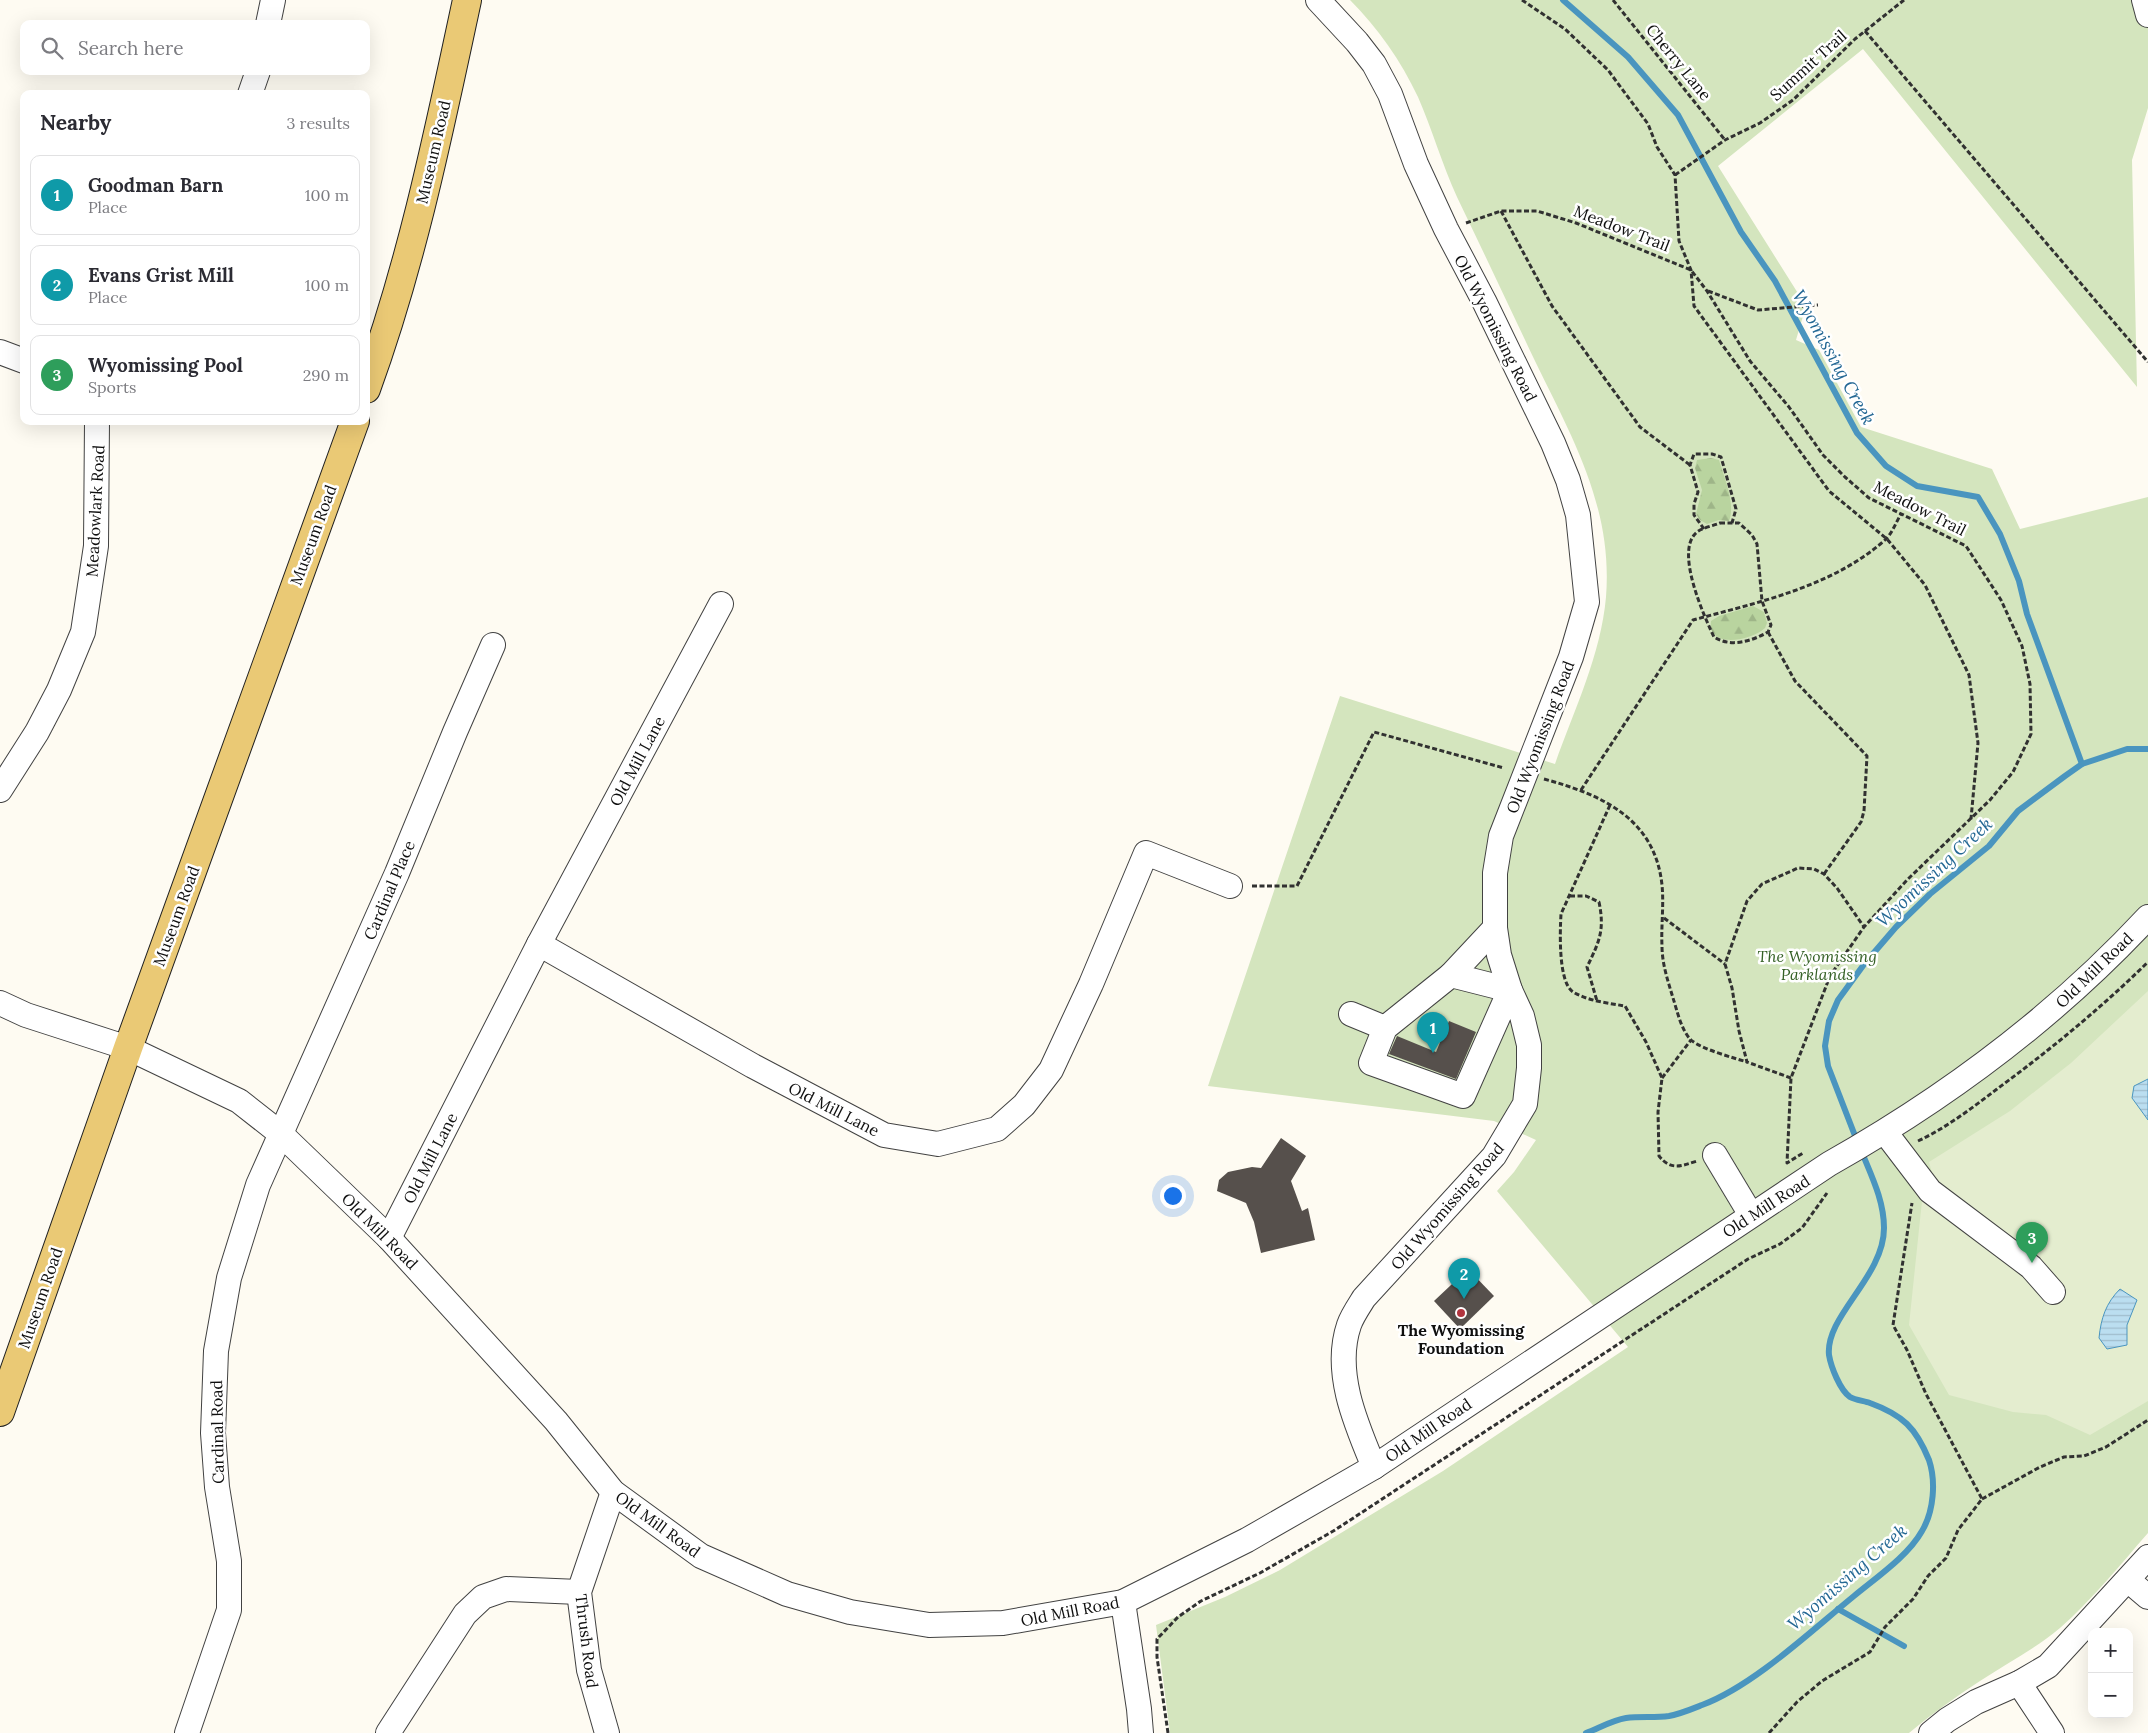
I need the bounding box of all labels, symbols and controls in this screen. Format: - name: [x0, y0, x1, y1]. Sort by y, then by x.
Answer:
- search box: [20, 20, 370, 75]
- street label: Cherry Lane: [1642, 20, 1716, 104]
- street label: Summit Trail: [1766, 25, 1850, 105]
- icon: search: [38, 34, 66, 62]
- text: Search here: [78, 36, 184, 60]
- street label: Museum Road: [411, 98, 455, 206]
- text: Nearby: [40, 109, 111, 136]
- text: 3 results: [286, 113, 350, 133]
- text: Goodman Barn: [88, 173, 223, 197]
- text: 1: [54, 185, 60, 205]
- text: 100 m: [305, 185, 349, 205]
- text: Place: [88, 197, 127, 217]
- street label: Meadow Trail: [1571, 201, 1673, 255]
- street label: Old Wyomissing Road: [1450, 251, 1542, 405]
- text: Evans Grist Mill: [88, 263, 234, 287]
- text: 2: [53, 275, 61, 295]
- text: 100 m: [305, 275, 349, 295]
- water label: Wyomissing Creek: [1787, 285, 1881, 429]
- text: Place: [88, 287, 127, 307]
- text: Wyomissing Pool: [88, 353, 243, 377]
- text: 3: [53, 365, 61, 385]
- text: 290 m: [303, 365, 349, 385]
- text: Sports: [88, 377, 137, 397]
- street label: Meadowlark Road: [82, 444, 108, 578]
- street label: Meadow Trail: [1870, 476, 1970, 540]
- street label: Museum Road: [286, 482, 341, 588]
- street label: Old Wyomissing Road: [1502, 657, 1579, 816]
- street label: Old Mill Lane: [605, 712, 669, 809]
- water label: Wyomissing Creek: [1871, 812, 1997, 932]
- street label: Cardinal Place: [359, 837, 419, 943]
- street label: Museum Road: [149, 863, 204, 969]
- street label: Old Mill Road: [2051, 928, 2137, 1012]
- park label: The Wyomissing Parklands: [1757, 946, 1877, 984]
- pin: 1: [1417, 1012, 1449, 1053]
- street label: Old Mill Lane: [785, 1078, 883, 1141]
- street label: Old Mill Lane: [399, 1109, 462, 1207]
- street label: Old Wyomissing Road: [1386, 1138, 1508, 1274]
- street label: Old Mill Road: [1719, 1170, 1814, 1242]
- your location: [1160, 1183, 1186, 1209]
- street label: Old Mill Road: [338, 1189, 423, 1274]
- pin: 3: [2016, 1222, 2048, 1263]
- street label: Museum Road: [13, 1244, 67, 1351]
- pin: 2: [1448, 1258, 1480, 1299]
- marker: The Wyomissing Foundation: [1455, 1307, 1467, 1319]
- place label: The Wyomissing Foundation: [1398, 1320, 1525, 1358]
- street label: Cardinal Road: [206, 1379, 228, 1484]
- street label: Old Mill Road: [1381, 1393, 1475, 1466]
- street label: Old Mill Road: [612, 1487, 705, 1562]
- water label: Wyomissing Creek: [1782, 1519, 1912, 1635]
- street label: Old Mill Road: [1019, 1592, 1121, 1630]
- street label: Thrush Road: [571, 1593, 603, 1690]
- map controls: [2088, 1628, 2133, 1718]
- button: +: [2088, 1628, 2133, 1673]
- button: −: [2088, 1673, 2133, 1718]

